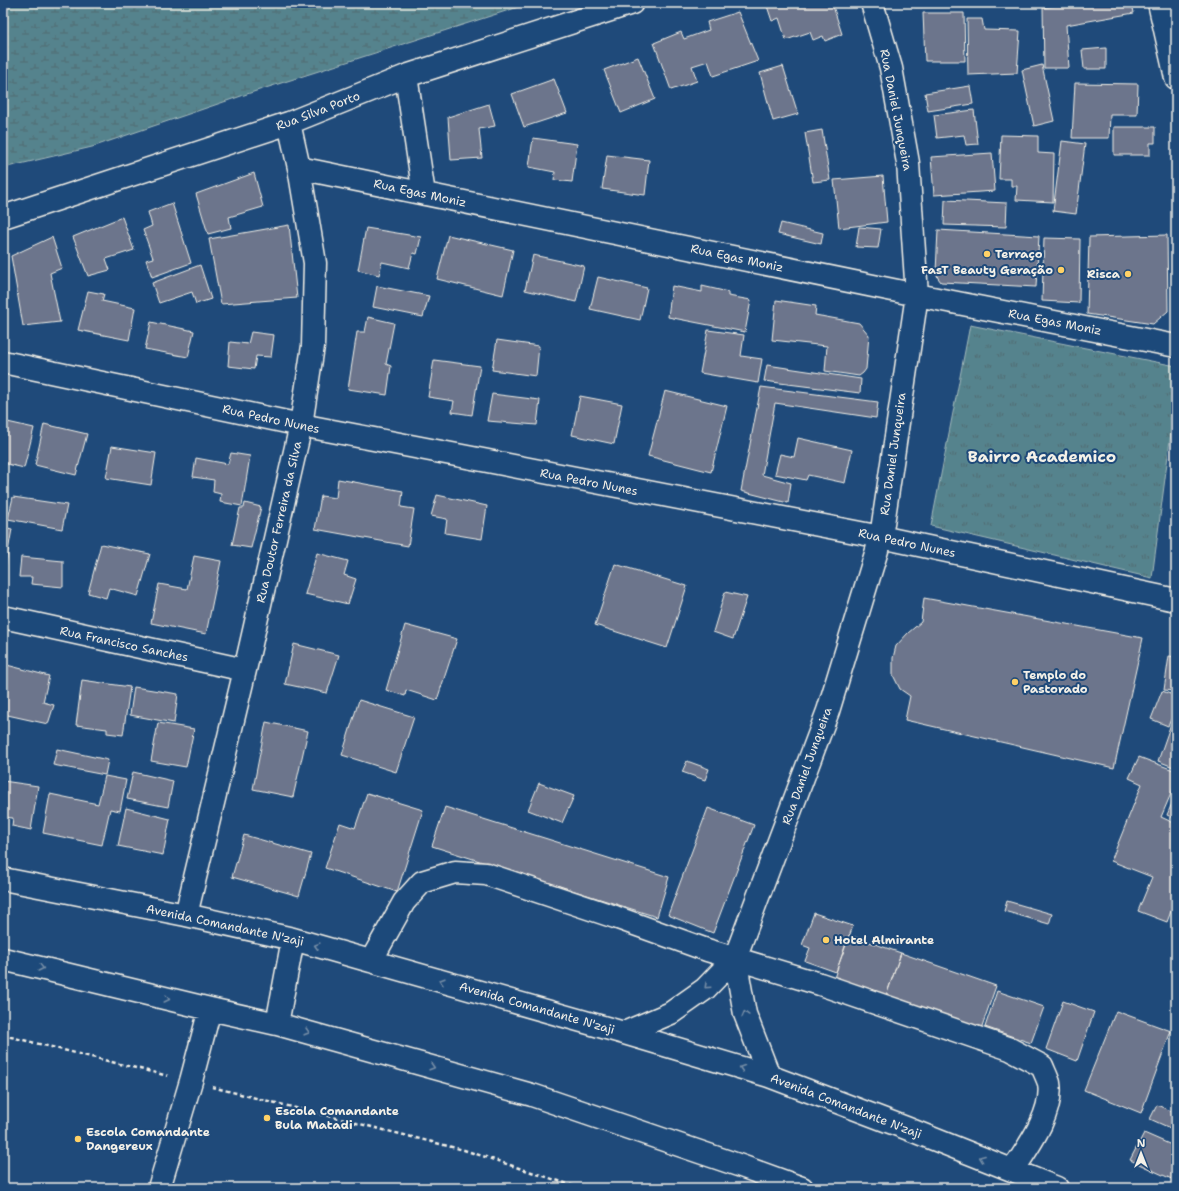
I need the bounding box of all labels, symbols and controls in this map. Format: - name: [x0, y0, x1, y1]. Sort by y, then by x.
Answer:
- street label: Rua Daniel Junqueira: [876, 48, 916, 173]
- street label: Rua Silva Porto: [274, 88, 362, 134]
- street label: Rua Egas Moniz: [372, 175, 468, 211]
- street label: Rua Egas Moniz: [689, 240, 785, 276]
- place label: Terraço: [995, 246, 1043, 262]
- marker: Terraço: [982, 249, 992, 259]
- place label: FasT Beauty Geração: [921, 262, 1053, 278]
- marker: FasT Beauty Geração: [1056, 265, 1066, 275]
- place label: Risca: [1087, 266, 1121, 282]
- marker: Risca: [1123, 269, 1133, 279]
- street label: Rua Egas Moniz: [1007, 305, 1103, 339]
- street label: Rua Daniel Junqueira: [876, 391, 910, 516]
- street label: Rua Pedro Nunes: [221, 401, 321, 437]
- street label: Rua Doutor Ferreira da Silva: [253, 439, 306, 604]
- district label: Bairro Academico: [968, 446, 1116, 467]
- street label: Rua Pedro Nunes: [539, 465, 639, 499]
- street label: Rua Pedro Nunes: [857, 525, 957, 561]
- street label: Rua Francisco Sanches: [58, 623, 190, 665]
- place label: Templo do Pastorado: [1023, 667, 1088, 697]
- marker: Templo do Pastorado: [1010, 677, 1020, 687]
- street label: Rua Daniel Junqueira: [778, 705, 836, 827]
- street label: Avenida Comandante N'zaji: [145, 900, 305, 950]
- place label: Hotel Almirante: [834, 932, 934, 948]
- marker: Hotel Almirante: [821, 935, 831, 945]
- one-way arrow: [314, 942, 321, 951]
- one-way arrow: [37, 963, 44, 972]
- one-way arrow: [439, 977, 446, 986]
- street label: Avenida Comandante N'zaji: [457, 978, 617, 1038]
- one-way arrow: [704, 981, 712, 989]
- one-way arrow: [163, 994, 170, 1003]
- one-way arrow: [742, 1010, 750, 1017]
- one-way arrow: [304, 1027, 311, 1036]
- one-way arrow: [429, 1062, 436, 1071]
- one-way arrow: [739, 1064, 746, 1073]
- street label: Avenida Comandante N'zaji: [768, 1070, 924, 1142]
- place label: Escola Comandante Bula Matadi: [275, 1103, 399, 1133]
- marker: Escola Comandante Bula Matadi: [262, 1113, 272, 1123]
- place label: Escola Comandante Dangereux: [86, 1124, 210, 1154]
- north arrow: [1121, 1133, 1161, 1173]
- marker: Escola Comandante Dangereux: [73, 1134, 83, 1144]
- text: N: [1137, 1136, 1146, 1151]
- one-way arrow: [978, 1155, 986, 1163]

